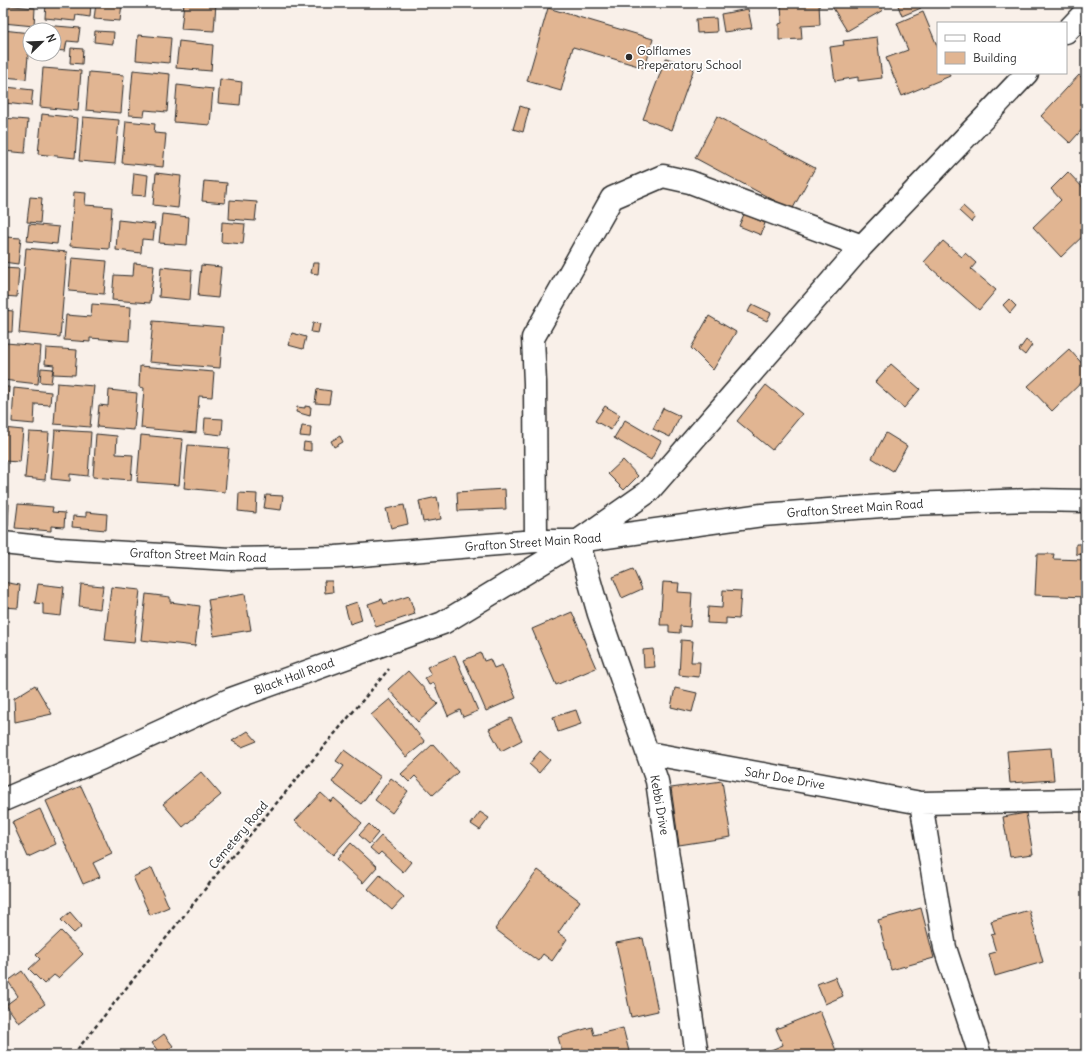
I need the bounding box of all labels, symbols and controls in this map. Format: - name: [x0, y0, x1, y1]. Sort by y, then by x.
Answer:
- north arrow: [22, 22, 62, 62]
- legend: [937, 22, 1067, 74]
- text: Road: [973, 30, 1001, 45]
- text: N: [43, 32, 59, 44]
- place label: Golflames Preperatory School: [637, 43, 741, 72]
- text: Building: [973, 50, 1017, 65]
- marker: Golflames Preperatory School: [624, 52, 634, 62]
- street label: Grafton Street Main Road: [786, 496, 924, 520]
- street label: Grafton Street Main Road: [464, 530, 602, 554]
- street label: Grafton Street Main Road: [129, 545, 267, 565]
- street label: Black Hall Road: [252, 655, 336, 697]
- street label: Sahr Doe Drive: [744, 764, 826, 792]
- street label: Kebbi Drive: [647, 774, 673, 836]
- street label: Cemetery Road: [205, 798, 271, 872]

